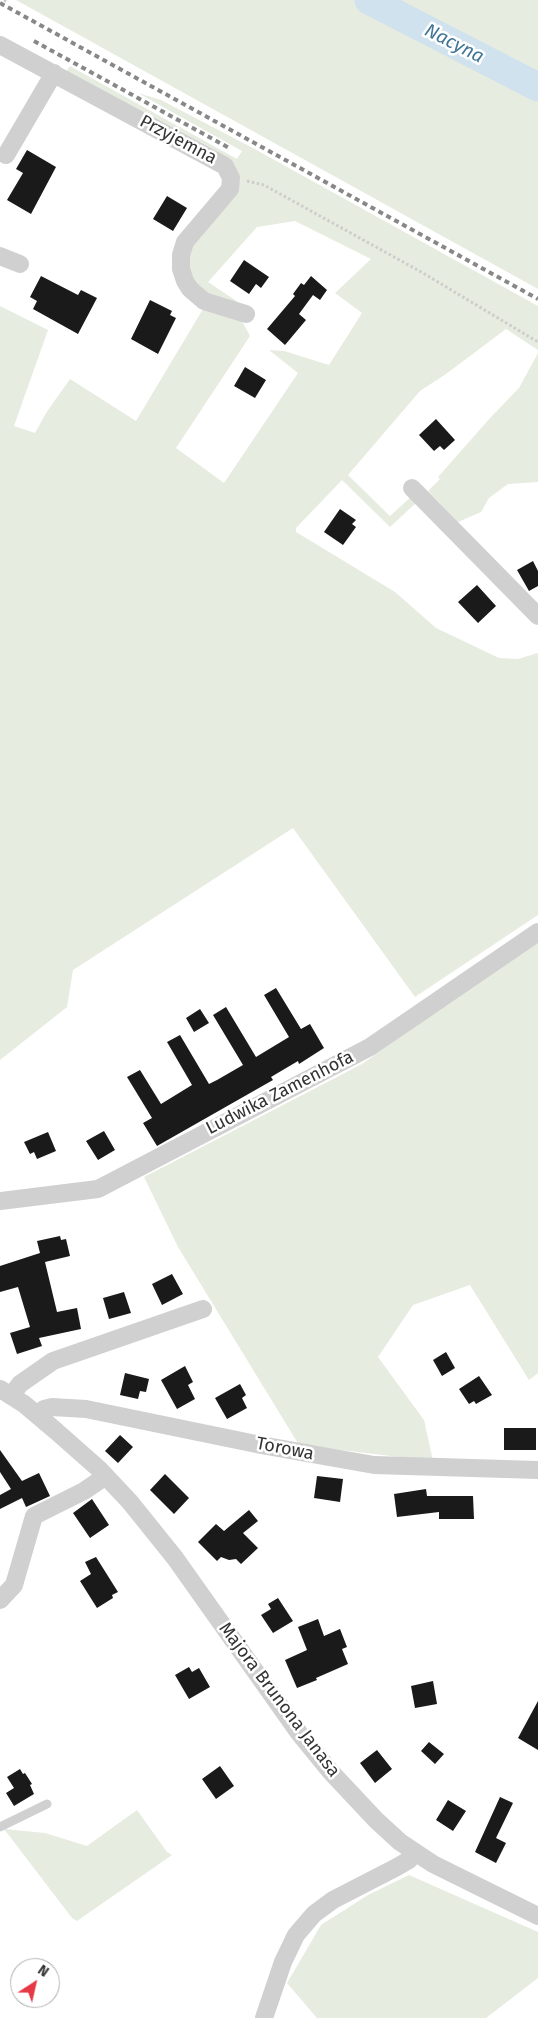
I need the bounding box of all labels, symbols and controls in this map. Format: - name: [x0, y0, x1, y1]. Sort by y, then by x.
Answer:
- water label: Nacyna: [420, 19, 488, 69]
- street label: Przyjemna: [136, 111, 220, 169]
- street label: Ludwika Zamenhofa: [203, 1046, 357, 1140]
- street label: Torowa: [254, 1433, 316, 1465]
- street label: Majora Brunona Janasa: [214, 1618, 344, 1782]
- north arrow: [10, 1958, 60, 2008]
- text: N: [35, 1961, 52, 1981]

